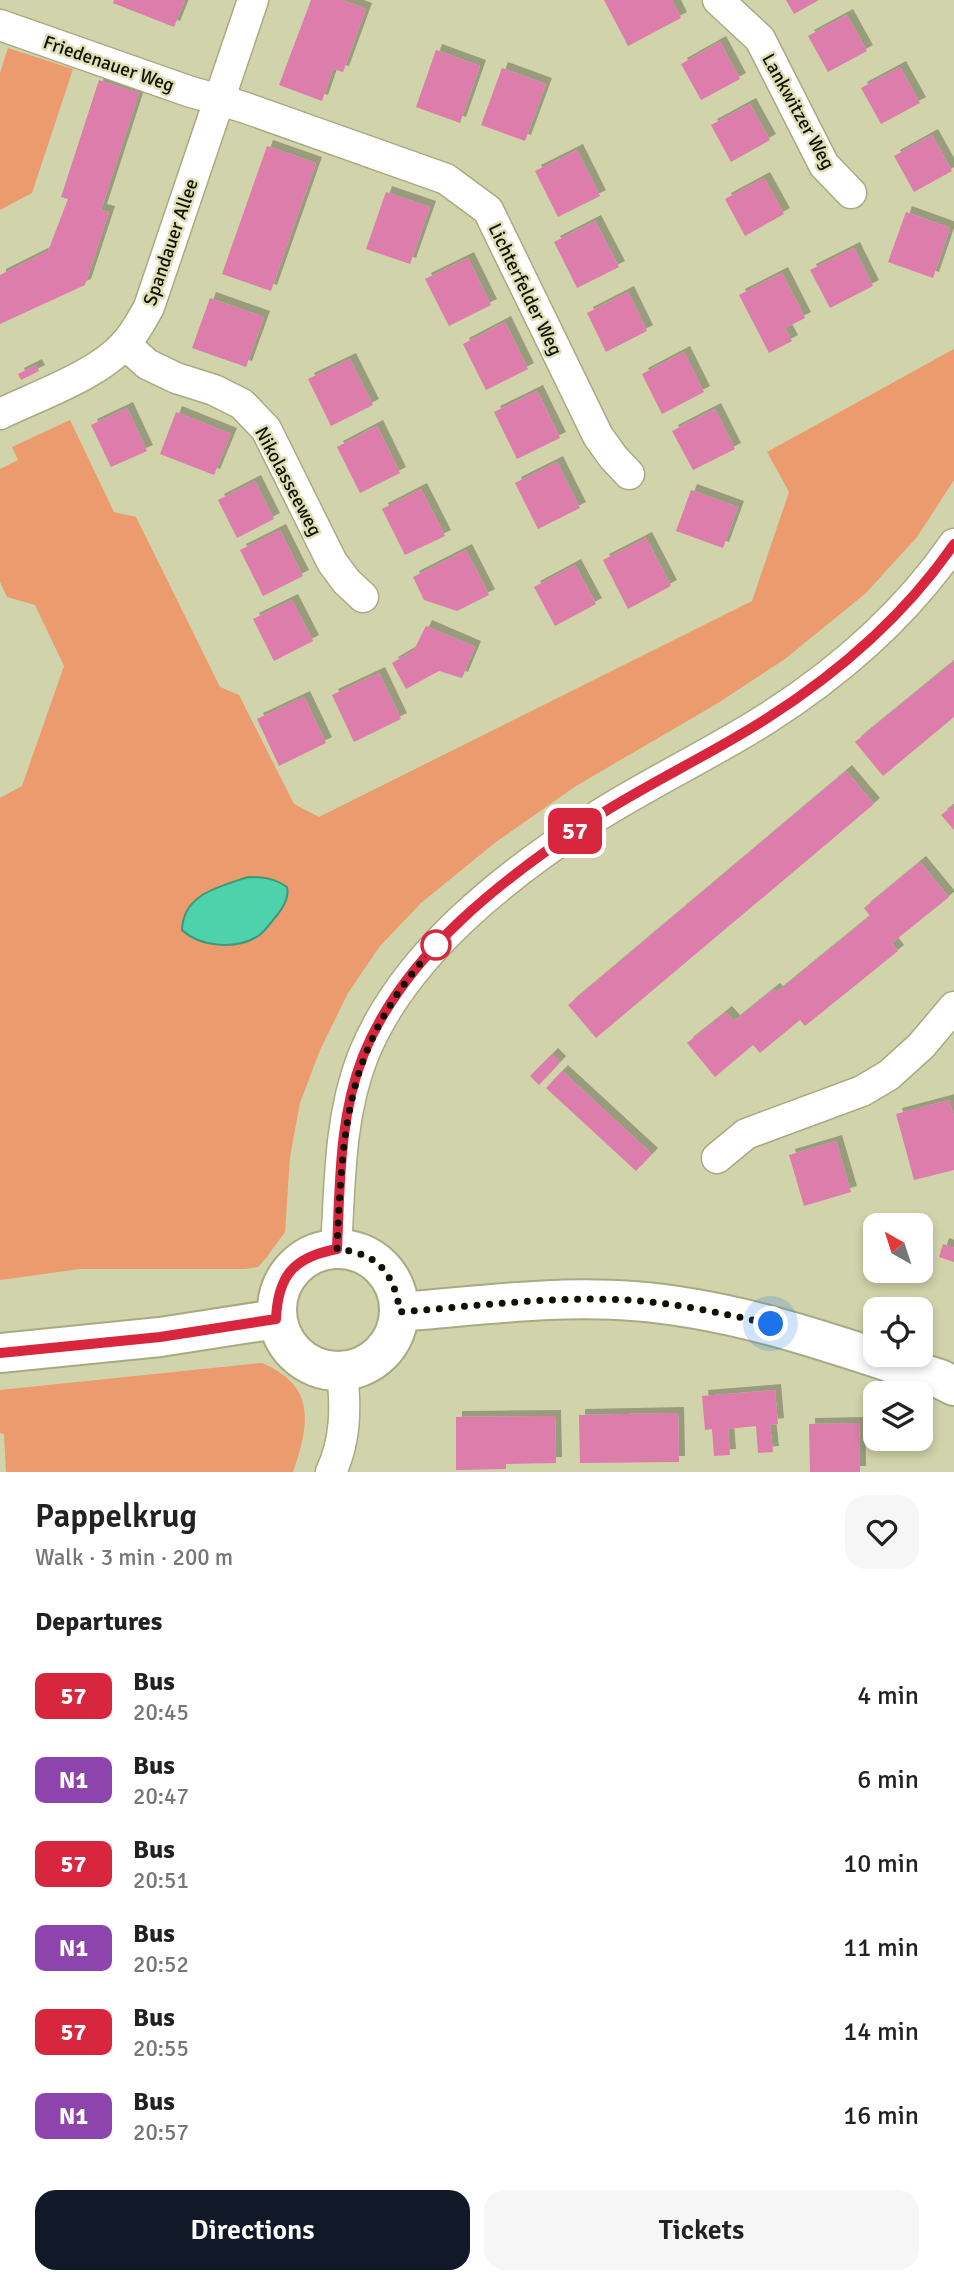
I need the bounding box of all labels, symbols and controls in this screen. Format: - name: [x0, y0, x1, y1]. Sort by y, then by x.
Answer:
- street label: Friedenauer Weg: [40, 30, 177, 98]
- street label: Lankwitzer Weg: [756, 49, 840, 174]
- street label: Spandauer Allee: [138, 176, 204, 309]
- street label: Lichterfelder Weg: [483, 219, 568, 360]
- street label: Nikolasseeweg: [249, 423, 327, 540]
- line badge: 57: [544, 808, 606, 854]
- text: 57: [562, 816, 588, 846]
- unlabelled marker: [421, 930, 451, 960]
- north arrow: [863, 1213, 933, 1283]
- map controls: [863, 1213, 933, 1451]
- button: locate: [863, 1297, 933, 1367]
- your location: [753, 1306, 788, 1341]
- button: layers: [863, 1381, 933, 1451]
- button: heart: [845, 1495, 919, 1569]
- text: Pappelkrug: [35, 1496, 197, 1537]
- text: Walk · 3 min · 200 m: [35, 1543, 233, 1572]
- text: Departures: [35, 1606, 162, 1638]
- text: Bus: [133, 1666, 175, 1698]
- text: 4 min: [857, 1680, 919, 1712]
- text: 57: [61, 1681, 86, 1711]
- text: 20:45: [133, 1698, 189, 1727]
- text: Bus: [133, 1750, 175, 1782]
- text: 6 min: [857, 1764, 919, 1796]
- text: N1: [59, 1765, 88, 1795]
- text: 20:47: [133, 1782, 189, 1811]
- text: Bus: [133, 1834, 175, 1866]
- text: 10 min: [843, 1848, 919, 1880]
- text: 57: [61, 1849, 86, 1879]
- text: 20:51: [133, 1866, 189, 1895]
- text: Bus: [133, 1918, 175, 1950]
- text: 11 min: [843, 1932, 919, 1964]
- text: N1: [59, 1933, 88, 1963]
- text: 20:52: [133, 1950, 189, 1979]
- text: Bus: [133, 2002, 175, 2034]
- text: 14 min: [843, 2016, 919, 2048]
- text: 57: [61, 2017, 86, 2047]
- text: 20:55: [133, 2034, 189, 2063]
- text: Bus: [133, 2086, 175, 2118]
- text: 16 min: [843, 2100, 919, 2132]
- text: N1: [59, 2101, 88, 2131]
- text: 20:57: [133, 2118, 189, 2147]
- button: Directions: [35, 2190, 470, 2270]
- button: Tickets: [484, 2190, 919, 2270]

